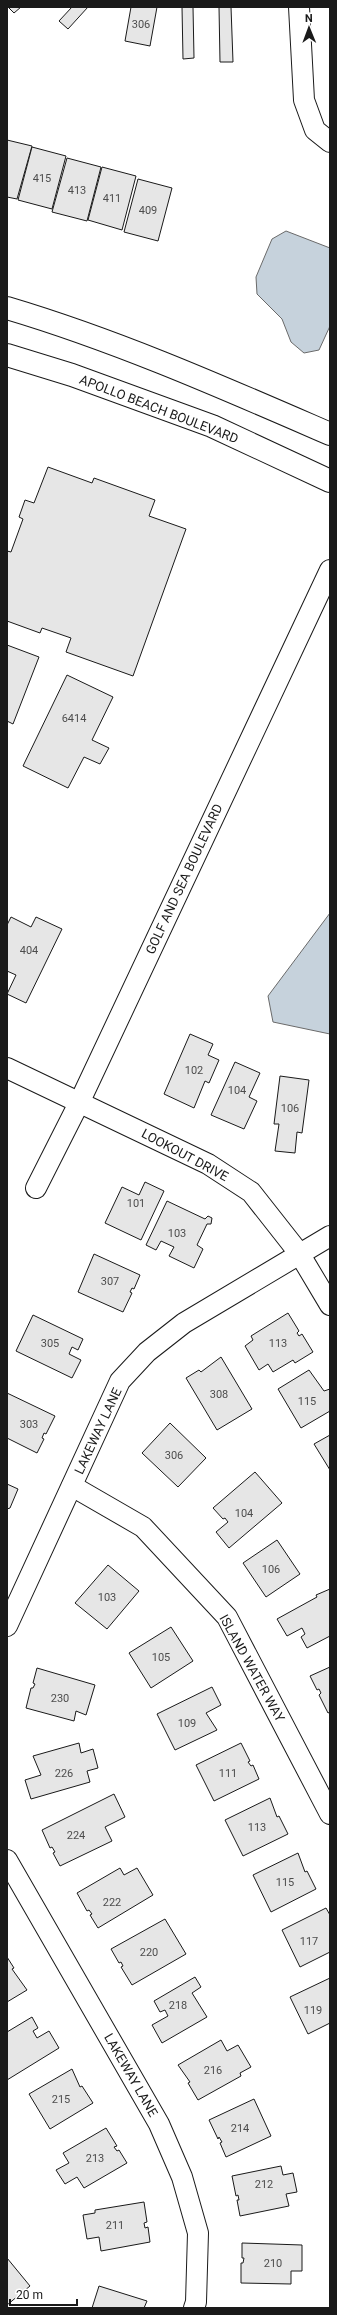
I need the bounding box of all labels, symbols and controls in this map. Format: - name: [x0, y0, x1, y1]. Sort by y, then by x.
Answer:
- north arrow: [289, 8, 329, 48]
- text: N: [305, 12, 313, 25]
- house number: 306: [132, 18, 150, 31]
- house number: 415: [33, 172, 51, 185]
- house number: 413: [68, 184, 86, 197]
- house number: 411: [103, 192, 121, 205]
- house number: 409: [139, 204, 157, 217]
- street label: APOLLO BEACH BOULEVARD: [77, 372, 241, 446]
- house number: 6414: [62, 712, 86, 725]
- street label: GOLF AND SEA BOULEVARD: [142, 801, 226, 957]
- house number: 404: [20, 944, 38, 957]
- house number: 102: [185, 1064, 203, 1077]
- house number: 104: [228, 1084, 246, 1097]
- house number: 106: [281, 1102, 299, 1115]
- street label: LOOKOUT DRIVE: [139, 1126, 231, 1184]
- house number: 101: [127, 1197, 145, 1210]
- house number: 103: [168, 1227, 186, 1240]
- house number: 307: [101, 1275, 119, 1288]
- house number: 305: [41, 1337, 59, 1350]
- house number: 113: [269, 1337, 287, 1350]
- street label: LAKEWAY LANE: [71, 1385, 125, 1477]
- house number: 308: [210, 1388, 228, 1401]
- house number: 115: [298, 1395, 316, 1408]
- house number: 303: [20, 1418, 38, 1431]
- house number: 306: [165, 1449, 183, 1462]
- house number: 104: [235, 1507, 253, 1520]
- house number: 106: [262, 1563, 280, 1576]
- house number: 103: [98, 1591, 116, 1604]
- street label: ISLAND WATER WAY: [216, 1612, 288, 1724]
- house number: 105: [152, 1651, 170, 1664]
- house number: 230: [51, 1692, 69, 1705]
- house number: 109: [178, 1717, 196, 1730]
- house number: 226: [55, 1767, 73, 1780]
- house number: 111: [219, 1767, 237, 1780]
- house number: 113: [248, 1821, 266, 1834]
- house number: 224: [67, 1829, 85, 1842]
- house number: 115: [276, 1876, 294, 1889]
- house number: 222: [103, 1896, 121, 1909]
- house number: 117: [300, 1935, 318, 1948]
- house number: 220: [140, 1946, 158, 1959]
- house number: 218: [169, 1999, 187, 2012]
- house number: 119: [304, 2004, 322, 2017]
- street label: LAKEWAY LANE: [101, 2031, 161, 2119]
- house number: 216: [204, 2064, 222, 2077]
- house number: 215: [52, 2093, 70, 2106]
- house number: 214: [231, 2122, 249, 2135]
- house number: 213: [86, 2152, 104, 2165]
- house number: 212: [255, 2178, 273, 2191]
- house number: 211: [106, 2219, 124, 2232]
- house number: 210: [264, 2257, 282, 2270]
- scale bar: [10, 2281, 77, 2307]
- text: 20 m: [16, 2288, 43, 2302]

